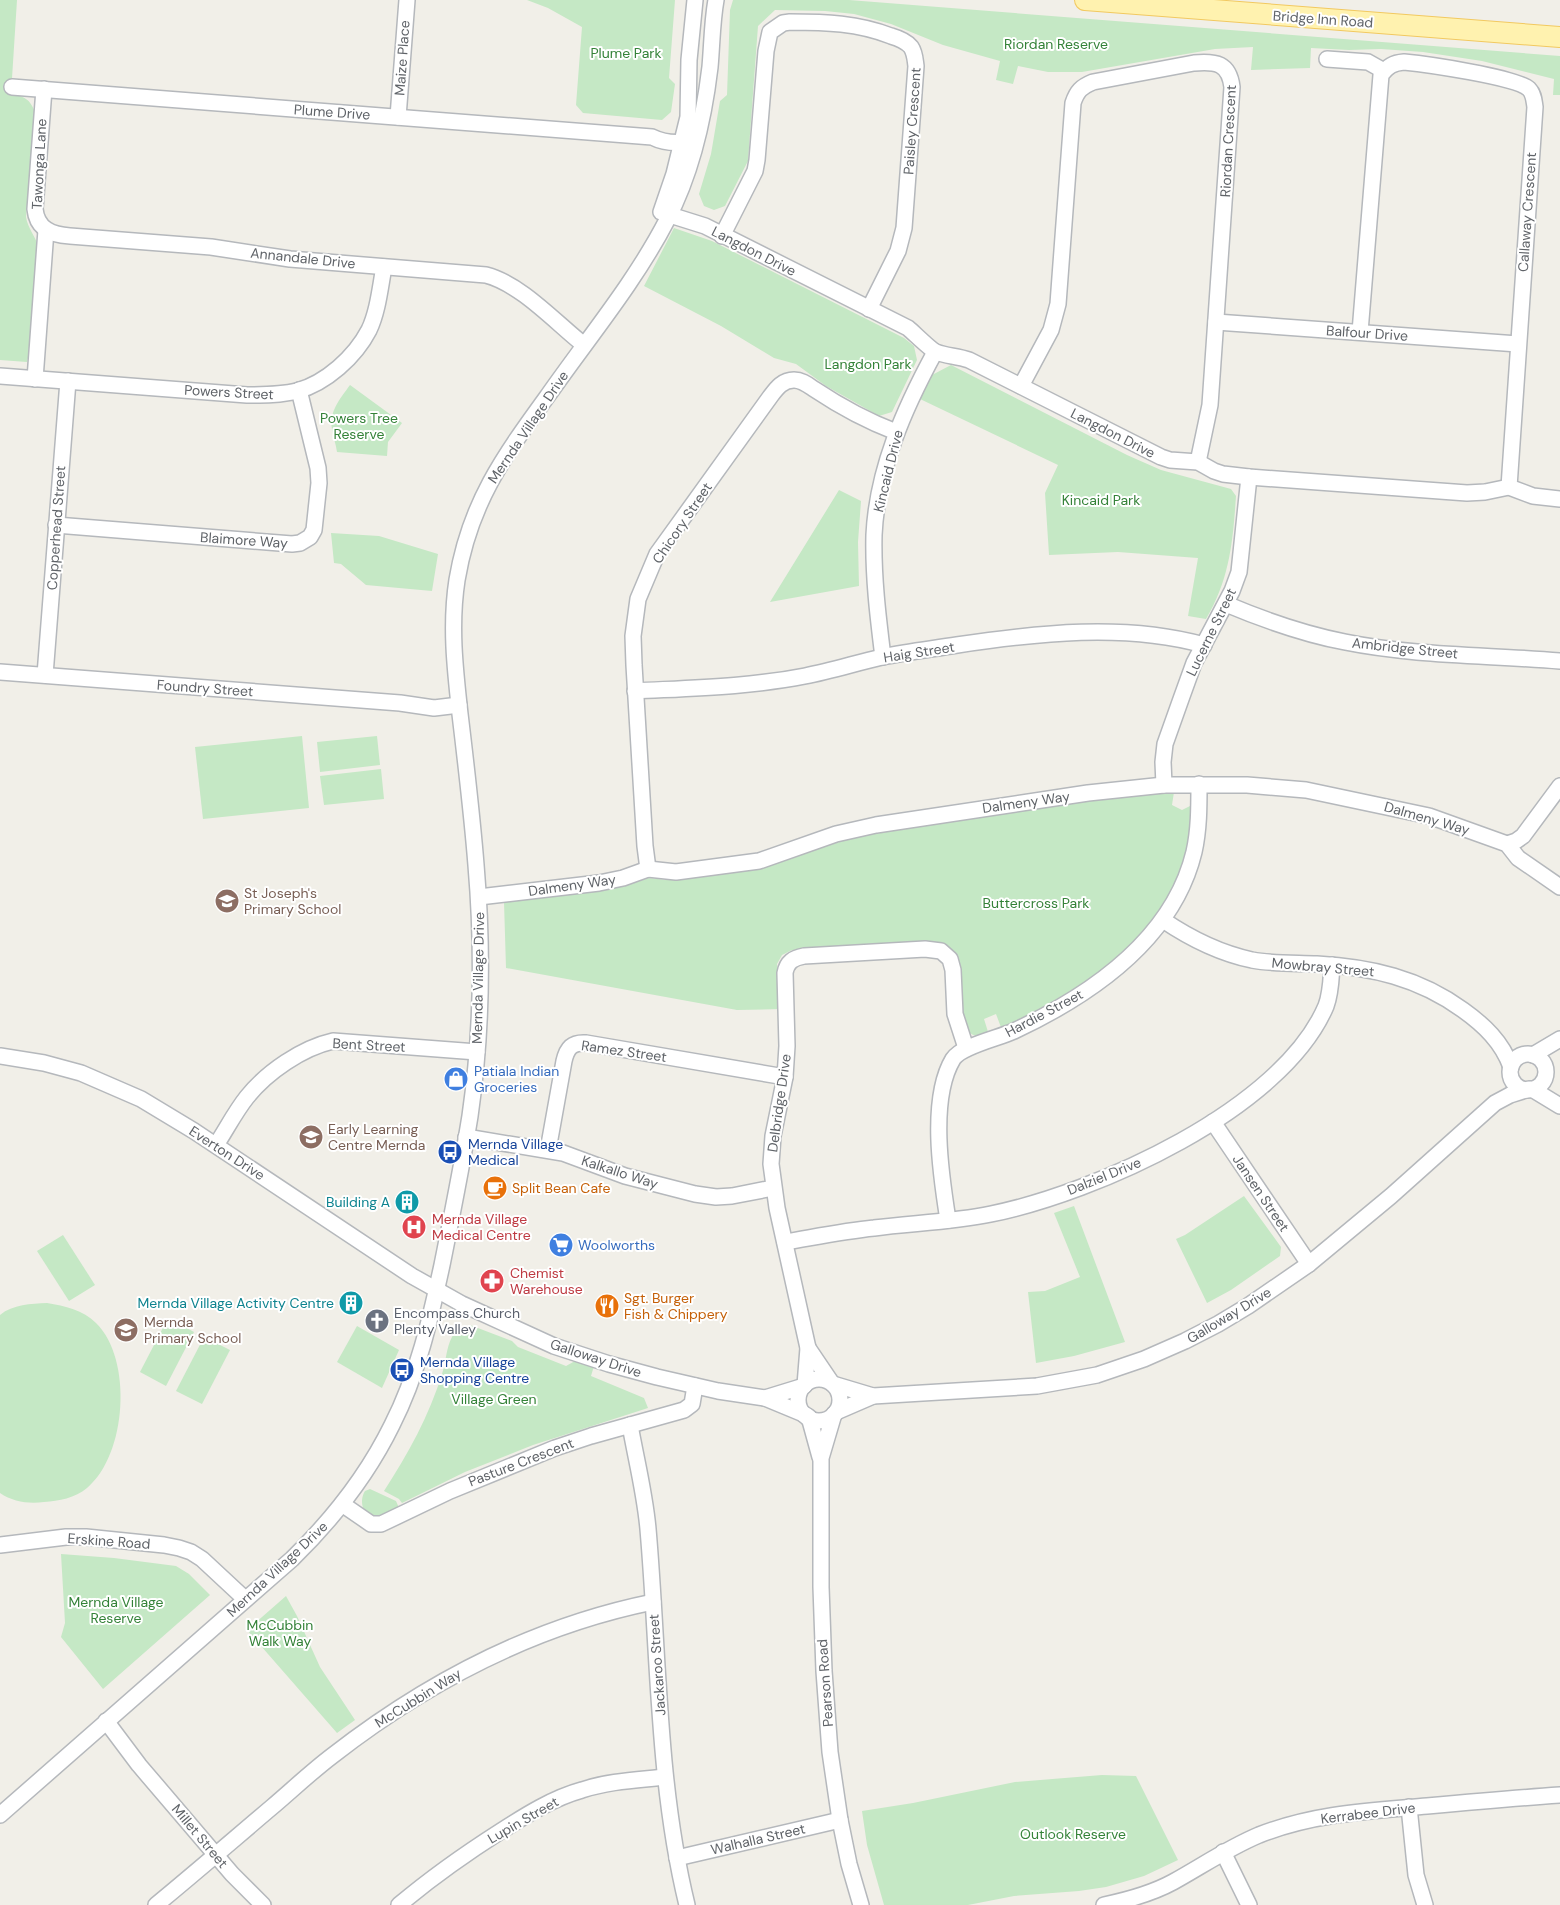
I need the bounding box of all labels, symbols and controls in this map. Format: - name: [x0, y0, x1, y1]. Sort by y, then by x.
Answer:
- street label: Bridge Inn Road: [1272, 7, 1374, 31]
- street label: Maize Place: [390, 20, 414, 96]
- park label: Riordan Reserve: [1004, 35, 1108, 53]
- park label: Plume Park: [590, 44, 662, 62]
- street label: Paisley Crescent: [899, 67, 925, 175]
- street label: Riordan Crescent: [1216, 84, 1240, 198]
- street label: Plume Drive: [293, 100, 371, 124]
- street label: Tawonga Lane: [28, 118, 50, 210]
- street label: Callaway Crescent: [1514, 151, 1540, 273]
- street label: Langdon Drive: [709, 222, 799, 280]
- street label: Annandale Drive: [250, 244, 356, 272]
- street label: Balfour Drive: [1325, 321, 1409, 345]
- park label: Langdon Park: [824, 355, 912, 373]
- street label: Mernda Village Drive: [484, 367, 572, 487]
- street label: Powers Street: [184, 381, 274, 403]
- street label: Langdon Drive: [1068, 404, 1158, 462]
- park label: Powers Tree Reserve: [320, 409, 398, 443]
- street label: Kincaid Drive: [869, 428, 907, 514]
- street label: Copperhead Street: [43, 465, 69, 591]
- street label: Chicory Street: [648, 479, 716, 567]
- park label: Kincaid Park: [1062, 491, 1140, 509]
- street label: Blaimore Way: [199, 528, 289, 552]
- street label: Lucerne Street: [1182, 585, 1240, 679]
- street label: Ambridge Street: [1351, 633, 1459, 663]
- street label: Haig Street: [882, 637, 956, 667]
- street label: Foundry Street: [156, 676, 254, 700]
- street label: Dalmeny Way: [981, 787, 1071, 817]
- street label: Dalmeny Way: [1382, 797, 1472, 839]
- street label: Dalmeny Way: [527, 870, 617, 900]
- place label: St Joseph's Primary School: [244, 884, 341, 918]
- school or university icon: St Joseph's Primary School: [214, 888, 240, 914]
- park label: Buttercross Park: [983, 894, 1089, 912]
- street label: Mernda Village Drive: [468, 912, 488, 1044]
- street label: Mowbray Street: [1271, 954, 1375, 980]
- street label: Hardie Street: [1002, 985, 1086, 1041]
- street label: Bent Street: [332, 1034, 406, 1056]
- street label: Ramez Street: [580, 1036, 668, 1066]
- street label: Delbridge Drive: [763, 1053, 795, 1153]
- place label: Patiala Indian Groceries: [474, 1062, 559, 1096]
- shop icon: Patiala Indian Groceries: [443, 1066, 469, 1092]
- place label: Early Learning Centre Mernda: [328, 1120, 425, 1154]
- street label: Everton Drive: [186, 1122, 268, 1184]
- school or university icon: Early Learning Centre Mernda: [298, 1124, 324, 1150]
- place label: Mernda Village Medical: [468, 1135, 563, 1169]
- bus stop icon: Mernda Village Medical: [437, 1139, 463, 1165]
- street label: Kalkallo Way: [579, 1151, 661, 1193]
- street label: Jansen Street: [1229, 1151, 1293, 1235]
- street label: Dalziel Drive: [1064, 1153, 1144, 1199]
- cafe icon: Split Bean Cafe: [482, 1175, 508, 1201]
- place label: Split Bean Cafe: [512, 1179, 610, 1197]
- building icon: Building A: [394, 1189, 420, 1215]
- place label: Building A: [326, 1193, 390, 1211]
- place label: Mernda Village Medical Centre: [432, 1210, 531, 1244]
- hospital icon: Mernda Village Medical Centre: [401, 1214, 427, 1240]
- supermarket icon: Woolworths: [548, 1232, 574, 1258]
- place label: Woolworths: [578, 1236, 655, 1254]
- place label: Chemist Warehouse: [510, 1264, 583, 1298]
- pharmacy icon: Chemist Warehouse: [479, 1268, 505, 1294]
- street label: Galloway Drive: [1184, 1283, 1274, 1347]
- place label: Sgt. Burger Fish & Chippery: [624, 1289, 728, 1323]
- building icon: Mernda Village Activity Centre: [338, 1290, 364, 1316]
- restaurant icon: Sgt. Burger Fish & Chippery: [594, 1293, 620, 1319]
- place label: Mernda Village Activity Centre: [137, 1294, 334, 1312]
- place label: Encompass Church Plenty Valley: [394, 1304, 520, 1338]
- church icon: Encompass Church Plenty Valley: [364, 1308, 390, 1334]
- place label: Mernda Primary School: [144, 1313, 241, 1347]
- school or university icon: Mernda Primary School: [113, 1317, 139, 1343]
- street label: Galloway Drive: [548, 1335, 644, 1381]
- place label: Mernda Village Shopping Centre: [420, 1353, 529, 1387]
- bus stop icon: Mernda Village Shopping Centre: [389, 1357, 415, 1383]
- park label: Village Green: [451, 1390, 537, 1408]
- street label: Pasture Crescent: [466, 1434, 576, 1490]
- street label: Mernda Village Drive: [223, 1517, 331, 1621]
- street label: Erskine Road: [67, 1529, 151, 1553]
- park label: Mernda Village Reserve: [68, 1593, 164, 1627]
- street label: Jackaroo Street: [644, 1613, 670, 1717]
- park label: McCubbin Walk Way: [247, 1616, 313, 1650]
- street label: Pearson Road: [813, 1638, 837, 1728]
- street label: McCubbin Way: [371, 1664, 465, 1732]
- street label: Lupin Street: [484, 1792, 562, 1848]
- street label: Kerrabee Drive: [1320, 1798, 1416, 1828]
- street label: Millet Street: [168, 1800, 232, 1872]
- street label: Walhalla Street: [709, 1819, 807, 1859]
- park label: Outlook Reserve: [1020, 1825, 1126, 1843]

